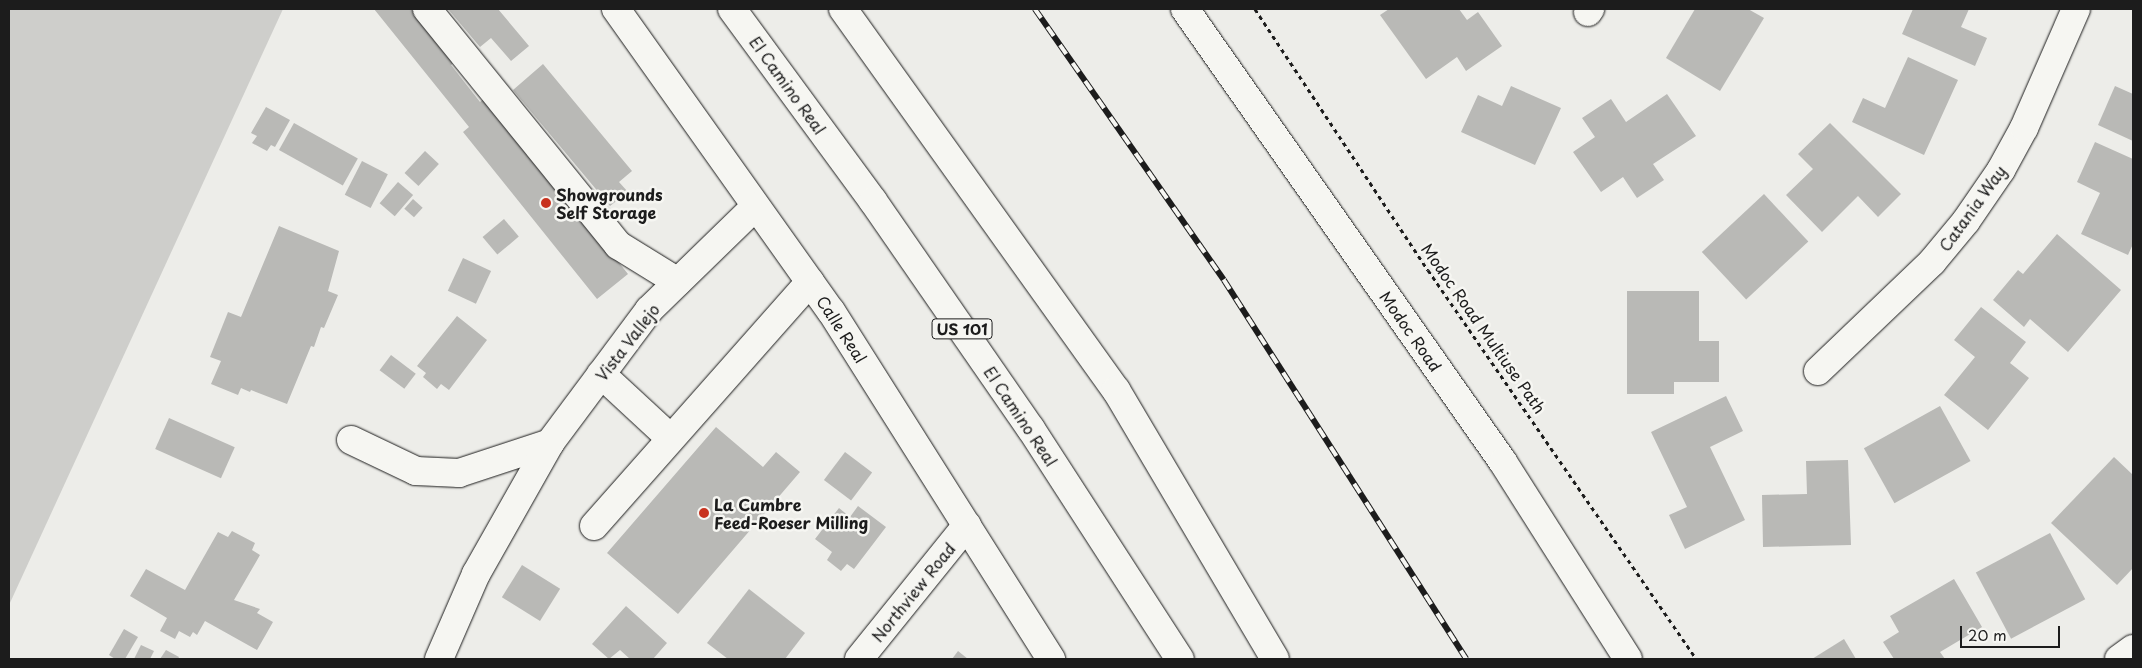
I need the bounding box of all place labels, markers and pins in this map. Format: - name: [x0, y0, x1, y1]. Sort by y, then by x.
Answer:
- place label: Showgrounds Self Storage: [556, 184, 663, 222]
- marker: Showgrounds Self Storage: [540, 197, 552, 209]
- place label: La Cumbre Feed-Roeser Milling: [714, 494, 869, 532]
- marker: La Cumbre Feed-Roeser Milling: [698, 507, 710, 519]

